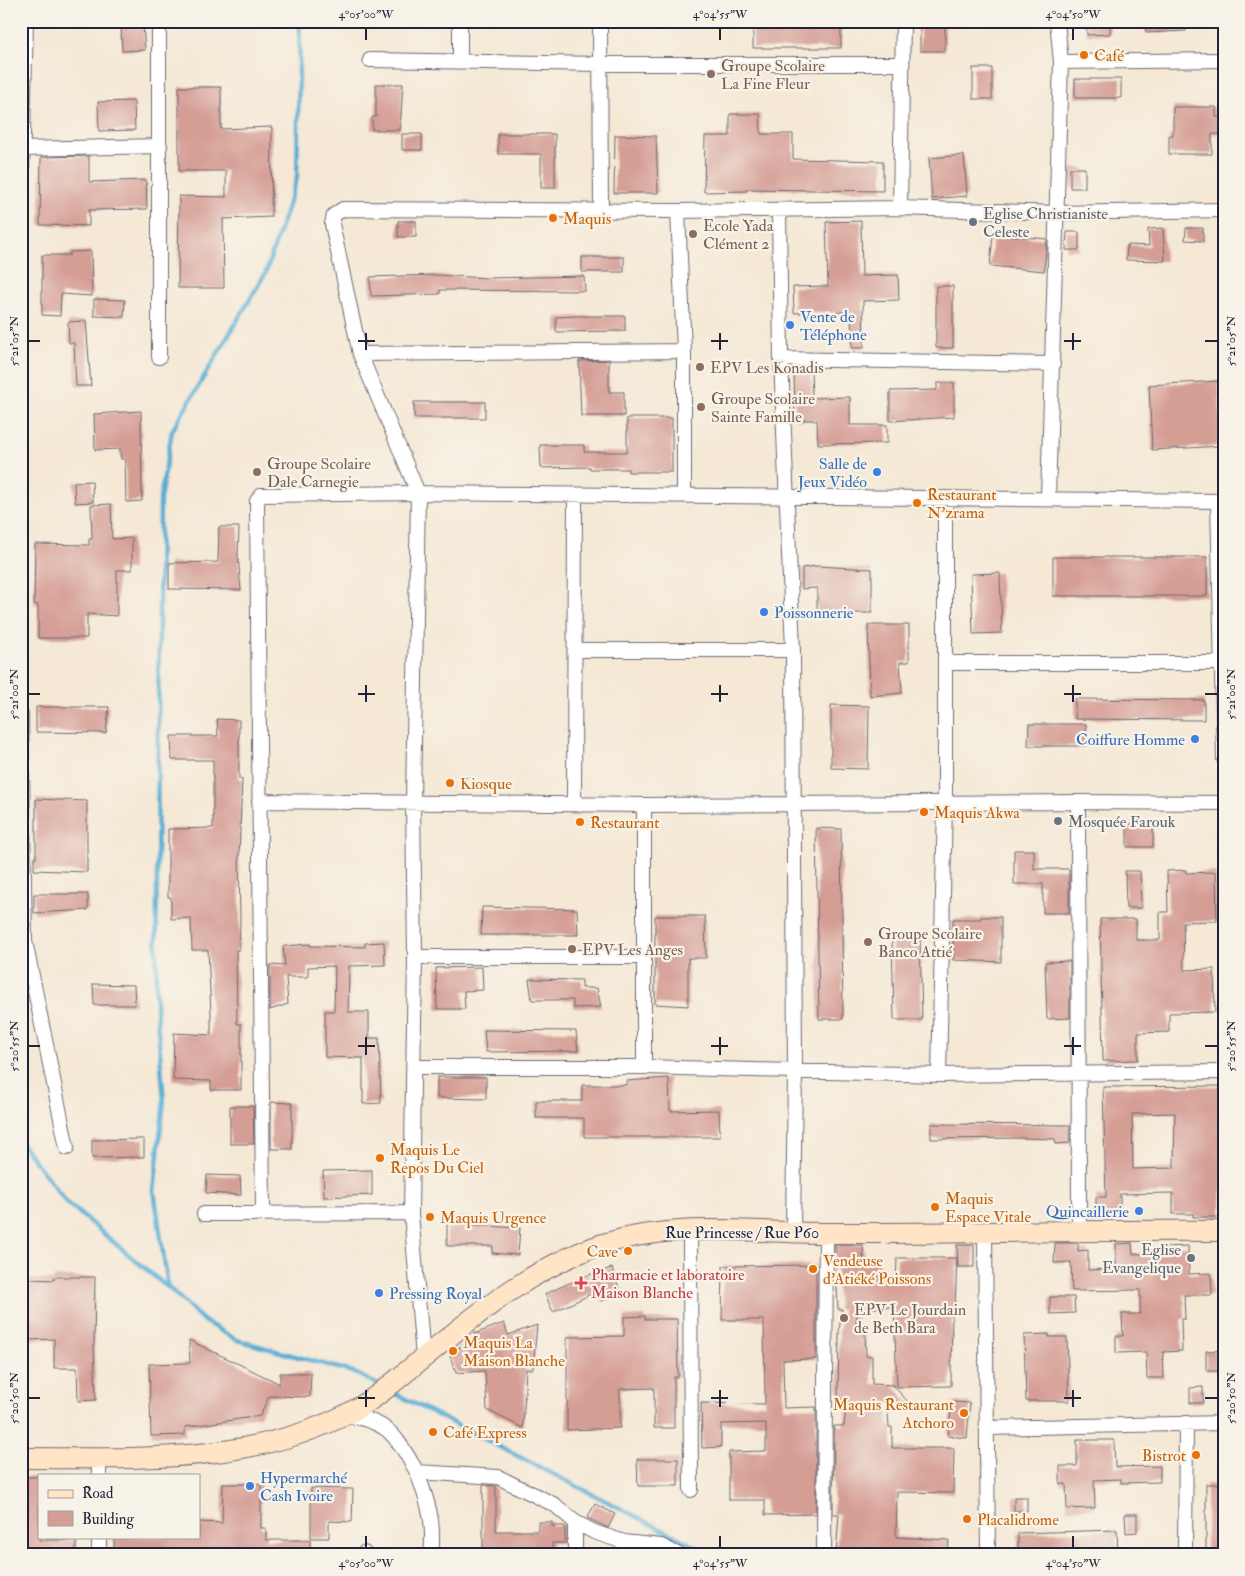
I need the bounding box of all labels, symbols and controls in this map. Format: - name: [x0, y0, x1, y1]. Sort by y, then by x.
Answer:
- text: 4°05'00"W: [339, 7, 394, 22]
- text: 4°04'55"W: [693, 7, 748, 22]
- text: 4°04'50"W: [1045, 7, 1101, 22]
- place label: Café: [1094, 46, 1124, 66]
- marker: Café: [1078, 49, 1090, 61]
- place label: Groupe Scolaire La Fine Fleur: [721, 56, 825, 94]
- marker: Groupe Scolaire La Fine Fleur: [705, 68, 717, 80]
- place label: Eglise Christianiste Celeste: [983, 204, 1108, 242]
- place label: Maquis: [563, 209, 611, 229]
- marker: Maquis: [547, 212, 559, 224]
- place label: Ecole Yada Clément 2: [703, 216, 774, 254]
- marker: Eglise Christianiste Celeste: [967, 216, 979, 228]
- marker: Ecole Yada Clément 2: [687, 228, 699, 240]
- place label: Vente de Téléphone: [800, 307, 867, 346]
- text: 5°21'05"N: [7, 316, 22, 366]
- text: 5°21'05"N: [1224, 316, 1239, 366]
- marker: Vente de Téléphone: [784, 319, 796, 331]
- place label: EPV Les Konadis: [710, 358, 824, 378]
- marker: EPV Les Konadis: [694, 361, 706, 373]
- place label: Groupe Scolaire Sainte Famille: [711, 389, 815, 427]
- marker: Groupe Scolaire Sainte Famille: [695, 401, 707, 413]
- place label: Groupe Scolaire Dale Carnegie: [267, 454, 371, 492]
- place label: Salle de Jeux Vidéo: [797, 454, 867, 493]
- marker: Groupe Scolaire Dale Carnegie: [251, 466, 263, 478]
- marker: Salle de Jeux Vidéo: [871, 466, 883, 478]
- place label: Restaurant N'zrama: [927, 485, 996, 523]
- marker: Restaurant N'zrama: [911, 497, 923, 509]
- place label: Poissonnerie: [774, 603, 854, 623]
- marker: Poissonnerie: [758, 606, 770, 618]
- text: 5°21'00"N: [7, 668, 22, 720]
- text: 5°21'00"N: [1224, 668, 1239, 720]
- place label: Coiffure Homme: [1076, 730, 1185, 750]
- marker: Coiffure Homme: [1189, 733, 1201, 745]
- place label: Kiosque: [460, 774, 512, 794]
- marker: Kiosque: [444, 777, 456, 789]
- place label: Maquis Akwa: [934, 803, 1020, 823]
- marker: Maquis Akwa: [918, 806, 930, 818]
- place label: Mosquée Farouk: [1068, 812, 1176, 832]
- place label: Restaurant: [590, 813, 659, 833]
- marker: Mosquée Farouk: [1052, 815, 1064, 827]
- marker: Restaurant: [574, 816, 586, 828]
- place label: Groupe Scolaire Banco Attié: [878, 924, 982, 962]
- marker: Groupe Scolaire Banco Attié: [862, 936, 874, 948]
- place label: EPV Les Anges: [582, 940, 683, 960]
- marker: EPV Les Anges: [566, 943, 578, 955]
- text: 5°20'55"N: [7, 1020, 22, 1072]
- text: 5°20'55"N: [1224, 1020, 1239, 1072]
- place label: Maquis Le Repos Du Ciel: [390, 1140, 484, 1179]
- marker: Maquis Le Repos Du Ciel: [374, 1152, 386, 1164]
- place label: Maquis Espace Vitale: [945, 1189, 1031, 1228]
- marker: Maquis Espace Vitale: [929, 1201, 941, 1213]
- place label: Quincaillerie: [1046, 1202, 1129, 1222]
- marker: Quincaillerie: [1133, 1205, 1145, 1217]
- place label: Maquis Urgence: [440, 1208, 547, 1228]
- marker: Maquis Urgence: [424, 1211, 436, 1223]
- street label: Rue Princesse / Rue P60: [665, 1223, 819, 1243]
- place label: Eglise Evangelique: [1102, 1240, 1181, 1278]
- place label: Cave: [587, 1242, 618, 1262]
- marker: Cave: [622, 1245, 634, 1257]
- place label: Vendeuse d'Atiéké Poissons: [823, 1251, 931, 1289]
- marker: Eglise Evangelique: [1185, 1252, 1197, 1264]
- marker: Vendeuse d'Atiéké Poissons: [807, 1263, 819, 1275]
- place label: Pharmacie et laboratoire Maison Blanche: [591, 1265, 745, 1303]
- marker: Pharmacie et laboratoire Maison Blanche: [575, 1277, 587, 1289]
- place label: Pressing Royal: [389, 1284, 482, 1304]
- marker: Pressing Royal: [373, 1287, 385, 1299]
- place label: EPV Le Jourdain de Beth Bara: [854, 1300, 966, 1338]
- marker: EPV Le Jourdain de Beth Bara: [838, 1312, 850, 1324]
- place label: Maquis La Maison Blanche: [463, 1333, 565, 1371]
- marker: Maquis La Maison Blanche: [447, 1345, 459, 1357]
- text: 5°20'50"N: [7, 1372, 22, 1424]
- text: 5°20'50"N: [1224, 1372, 1239, 1424]
- place label: Maquis Restaurant Atchoro: [833, 1395, 954, 1433]
- marker: Maquis Restaurant Atchoro: [958, 1407, 970, 1419]
- place label: Café Express: [443, 1423, 527, 1444]
- marker: Café Express: [427, 1426, 439, 1438]
- place label: Bistrot: [1142, 1446, 1186, 1466]
- marker: Bistrot: [1190, 1449, 1202, 1461]
- place label: Hypermarché Cash Ivoire: [260, 1468, 347, 1506]
- legend: [38, 1474, 200, 1538]
- marker: Hypermarché Cash Ivoire: [244, 1480, 256, 1492]
- text: Road: [82, 1484, 114, 1503]
- text: Building: [82, 1510, 134, 1529]
- place label: Placalidrome: [977, 1510, 1059, 1530]
- marker: Placalidrome: [961, 1513, 973, 1525]
- text: 4°05'00"W: [339, 1556, 394, 1571]
- text: 4°04'55"W: [693, 1556, 748, 1571]
- text: 4°04'50"W: [1045, 1556, 1101, 1571]

